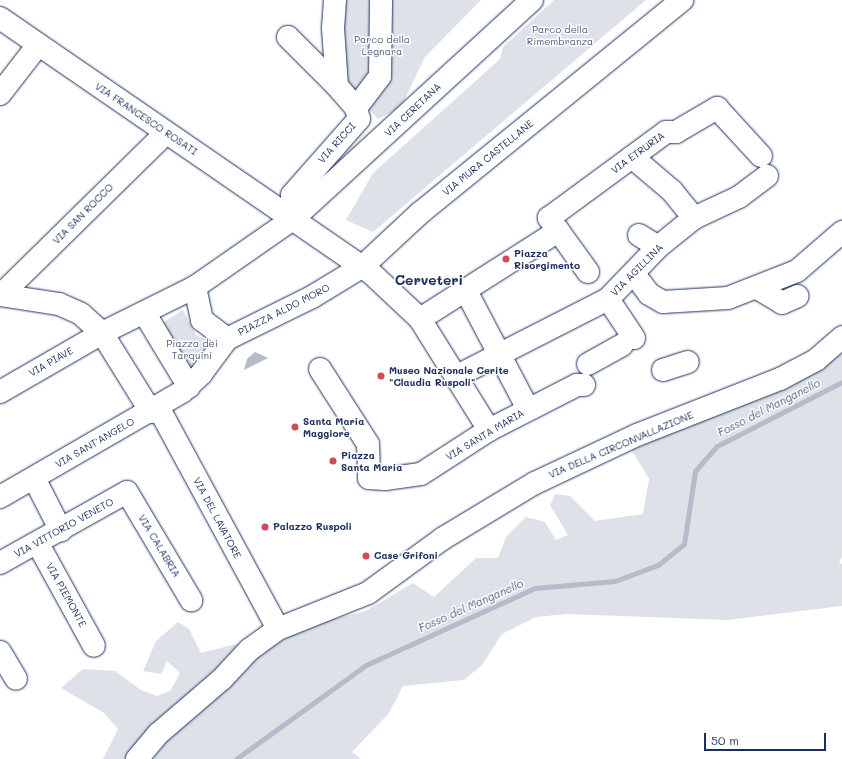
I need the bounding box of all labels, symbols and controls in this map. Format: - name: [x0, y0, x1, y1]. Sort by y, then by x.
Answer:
- park label: Parco della Rimembranza: [527, 23, 593, 46]
- park label: Parco della Legnara: [354, 33, 410, 56]
- street label: VIA FRANCESCO ROSATI: [93, 80, 199, 158]
- street label: VIA CERETANA: [382, 81, 444, 139]
- street label: VIA MURA CASTELLANE: [440, 118, 536, 198]
- street label: VIA RICCI: [316, 120, 358, 166]
- street label: VIA ETRURIA: [609, 130, 667, 176]
- street label: VIA SAN ROCCO: [50, 181, 116, 247]
- street label: VIA AGILLINA: [608, 241, 666, 299]
- place label: Piazza Risorgimento: [514, 247, 580, 270]
- marker: Piazza Risorgimento: [501, 254, 511, 264]
- district label: Cerveteri: [395, 272, 463, 288]
- street label: PIAZZA ALDO MORO: [236, 282, 332, 338]
- park label: Piazza dei Tarquini: [166, 337, 218, 360]
- street label: VIA PIAVE: [27, 345, 75, 379]
- place label: Museo Nazionale Cerite "Claudia Ruspoli": [389, 364, 509, 388]
- marker: Museo Nazionale Cerite "Claudia Ruspoli": [376, 371, 386, 381]
- water label: Fosso del Manganello: [715, 376, 823, 440]
- street label: VIA SANTA MARIA: [444, 407, 526, 463]
- street label: VIA DELLA CIRCONVALLAZIONE: [547, 409, 695, 481]
- street label: VIA SANT'ANGELO: [53, 415, 137, 471]
- place label: Santa Maria Maggiore: [303, 415, 364, 438]
- marker: Santa Maria Maggiore: [290, 422, 300, 432]
- place label: Piazza Santa Maria: [341, 449, 402, 472]
- marker: Piazza Santa Maria: [328, 456, 338, 466]
- street label: VIA DEL LAVATORE: [191, 475, 243, 561]
- street label: VIA VITTORIO VENETO: [12, 496, 116, 560]
- street label: VIA CALABRIA: [136, 512, 182, 580]
- place label: Palazzo Ruspoli: [273, 521, 352, 533]
- marker: Palazzo Ruspoli: [260, 522, 270, 532]
- place label: Case Grifoni: [374, 550, 438, 562]
- marker: Case Grifoni: [361, 551, 371, 561]
- street label: VIA PIEMONTE: [43, 561, 89, 629]
- water label: Fosso del Manganello: [417, 577, 525, 635]
- scale bar: [706, 725, 828, 751]
- text: 50 m: [711, 732, 739, 748]

